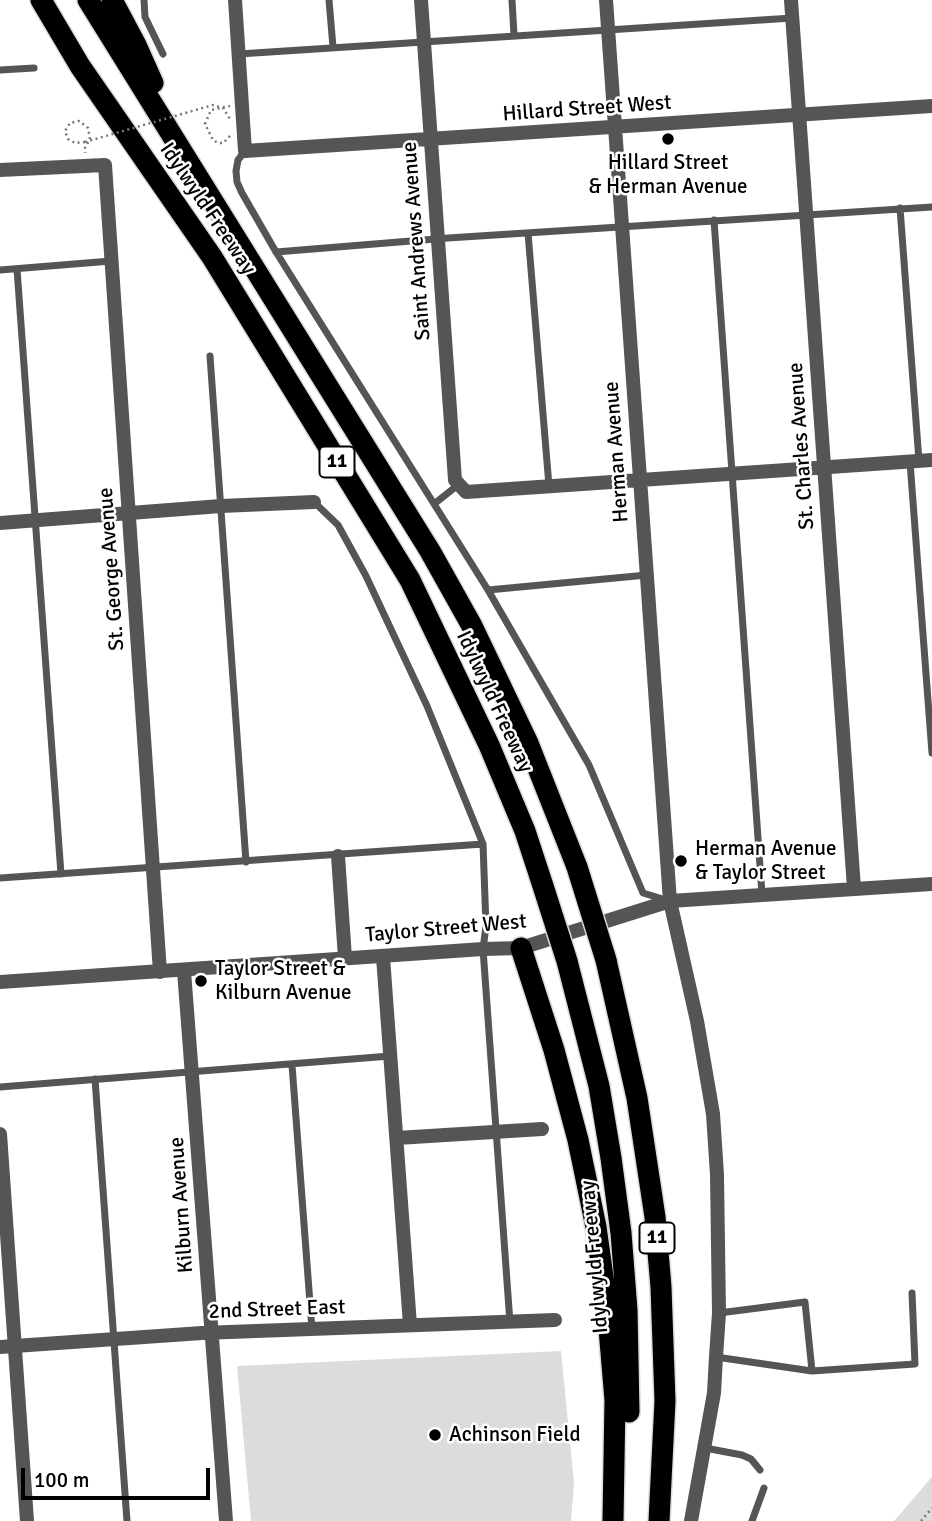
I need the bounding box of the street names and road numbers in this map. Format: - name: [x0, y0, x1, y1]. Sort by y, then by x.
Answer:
- street label: Hillard Street West: [502, 91, 672, 127]
- street label: Idylwyld Freeway: [154, 138, 260, 280]
- street label: Saint Andrews Avenue: [397, 141, 437, 341]
- street label: St. Charles Avenue: [784, 362, 820, 530]
- street label: Herman Avenue: [599, 381, 635, 523]
- road number: 11: [320, 446, 354, 477]
- street label: St. George Avenue: [94, 487, 130, 651]
- street label: Idylwyld Freeway: [450, 627, 538, 777]
- street label: Taylor Street West: [364, 909, 528, 949]
- street label: Kilburn Avenue: [165, 1136, 199, 1274]
- street label: Idylwyld Freeway: [576, 1179, 614, 1335]
- road number: 11: [640, 1222, 674, 1254]
- street label: 2nd Street East: [208, 1295, 346, 1325]

